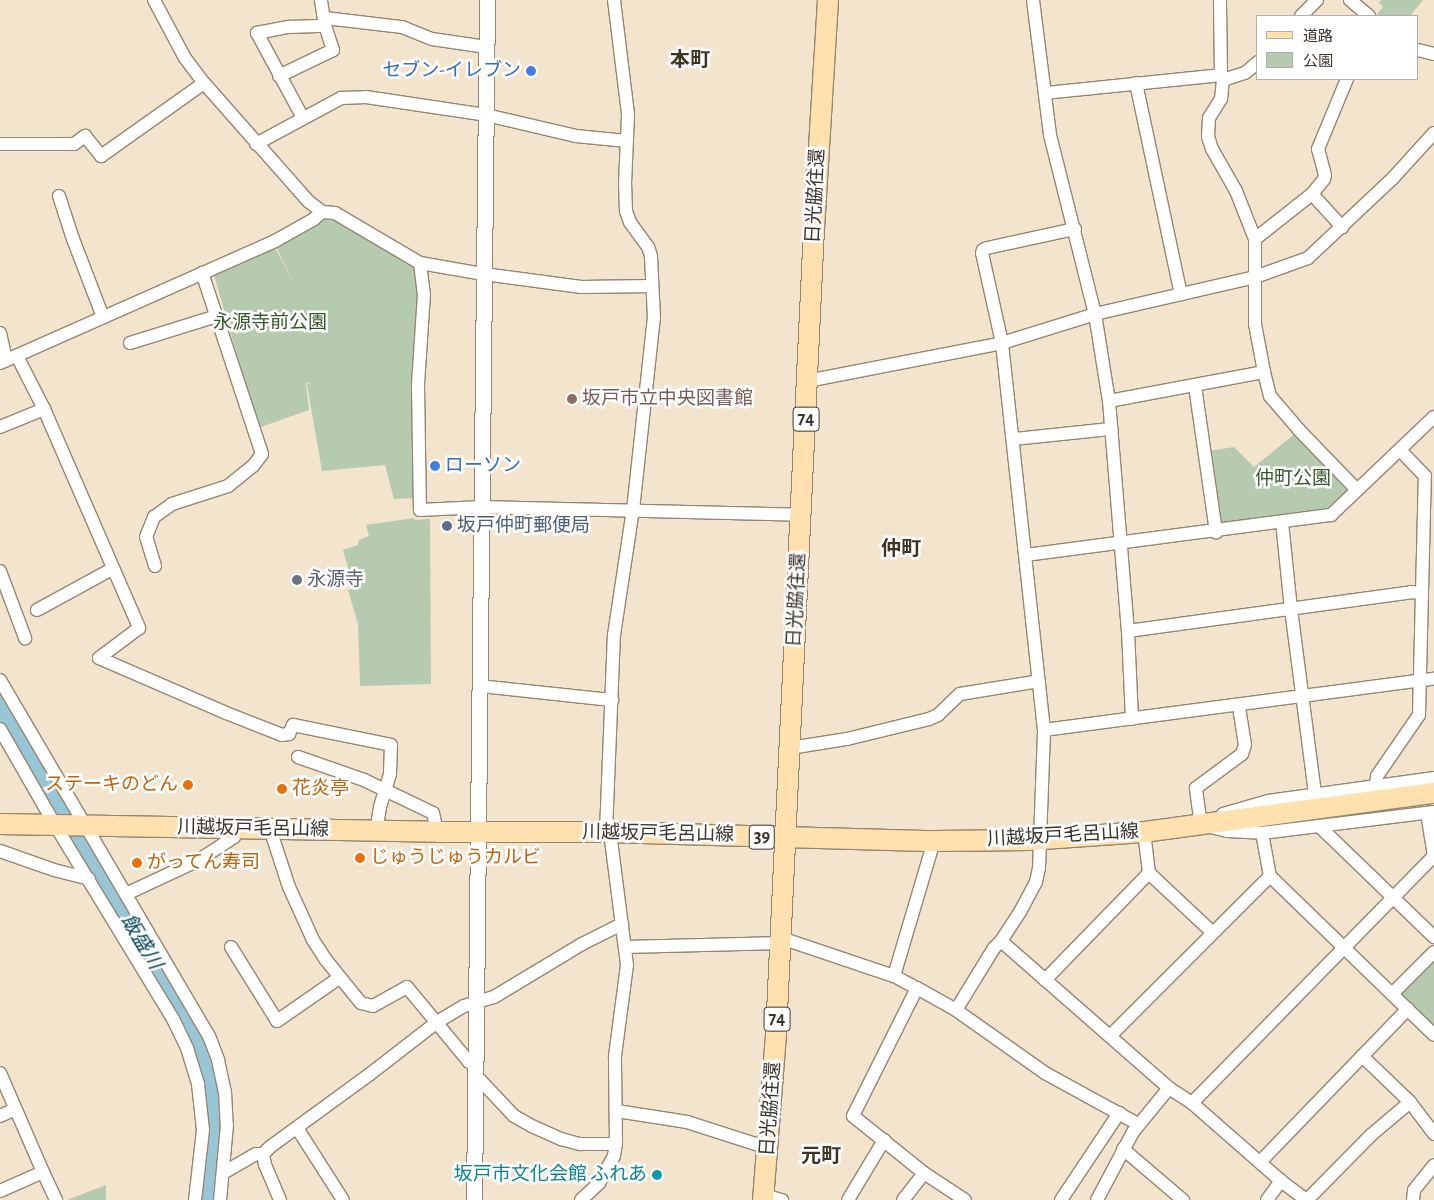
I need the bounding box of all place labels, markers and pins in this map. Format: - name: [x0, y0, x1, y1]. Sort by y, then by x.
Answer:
- place label: セブン-イレブン: [382, 60, 521, 82]
- marker: セブン-イレブン: [525, 65, 537, 77]
- place label: 坂戸市立中央図書館: [582, 388, 753, 410]
- marker: 坂戸市立中央図書館: [566, 393, 578, 405]
- place label: ローソン: [445, 455, 521, 477]
- marker: ローソン: [429, 460, 441, 472]
- place label: 坂戸仲町郵便局: [457, 515, 590, 537]
- marker: 坂戸仲町郵便局: [441, 520, 453, 532]
- place label: 永源寺: [307, 569, 364, 591]
- marker: 永源寺: [291, 574, 303, 586]
- place label: ステーキのどん: [45, 774, 178, 796]
- place label: 花炎亭: [292, 778, 349, 800]
- marker: ステーキのどん: [182, 779, 194, 791]
- marker: 花炎亭: [276, 783, 288, 795]
- place label: じゅうじゅうカルビ: [370, 847, 541, 869]
- place label: がってん寿司: [147, 852, 261, 874]
- marker: じゅうじゅうカルビ: [354, 852, 366, 864]
- marker: がってん寿司: [131, 857, 143, 869]
- place label: 坂戸市文化会館 ふれあ: [454, 1164, 647, 1186]
- marker: 坂戸市文化会館 ふれあ: [651, 1169, 663, 1181]

